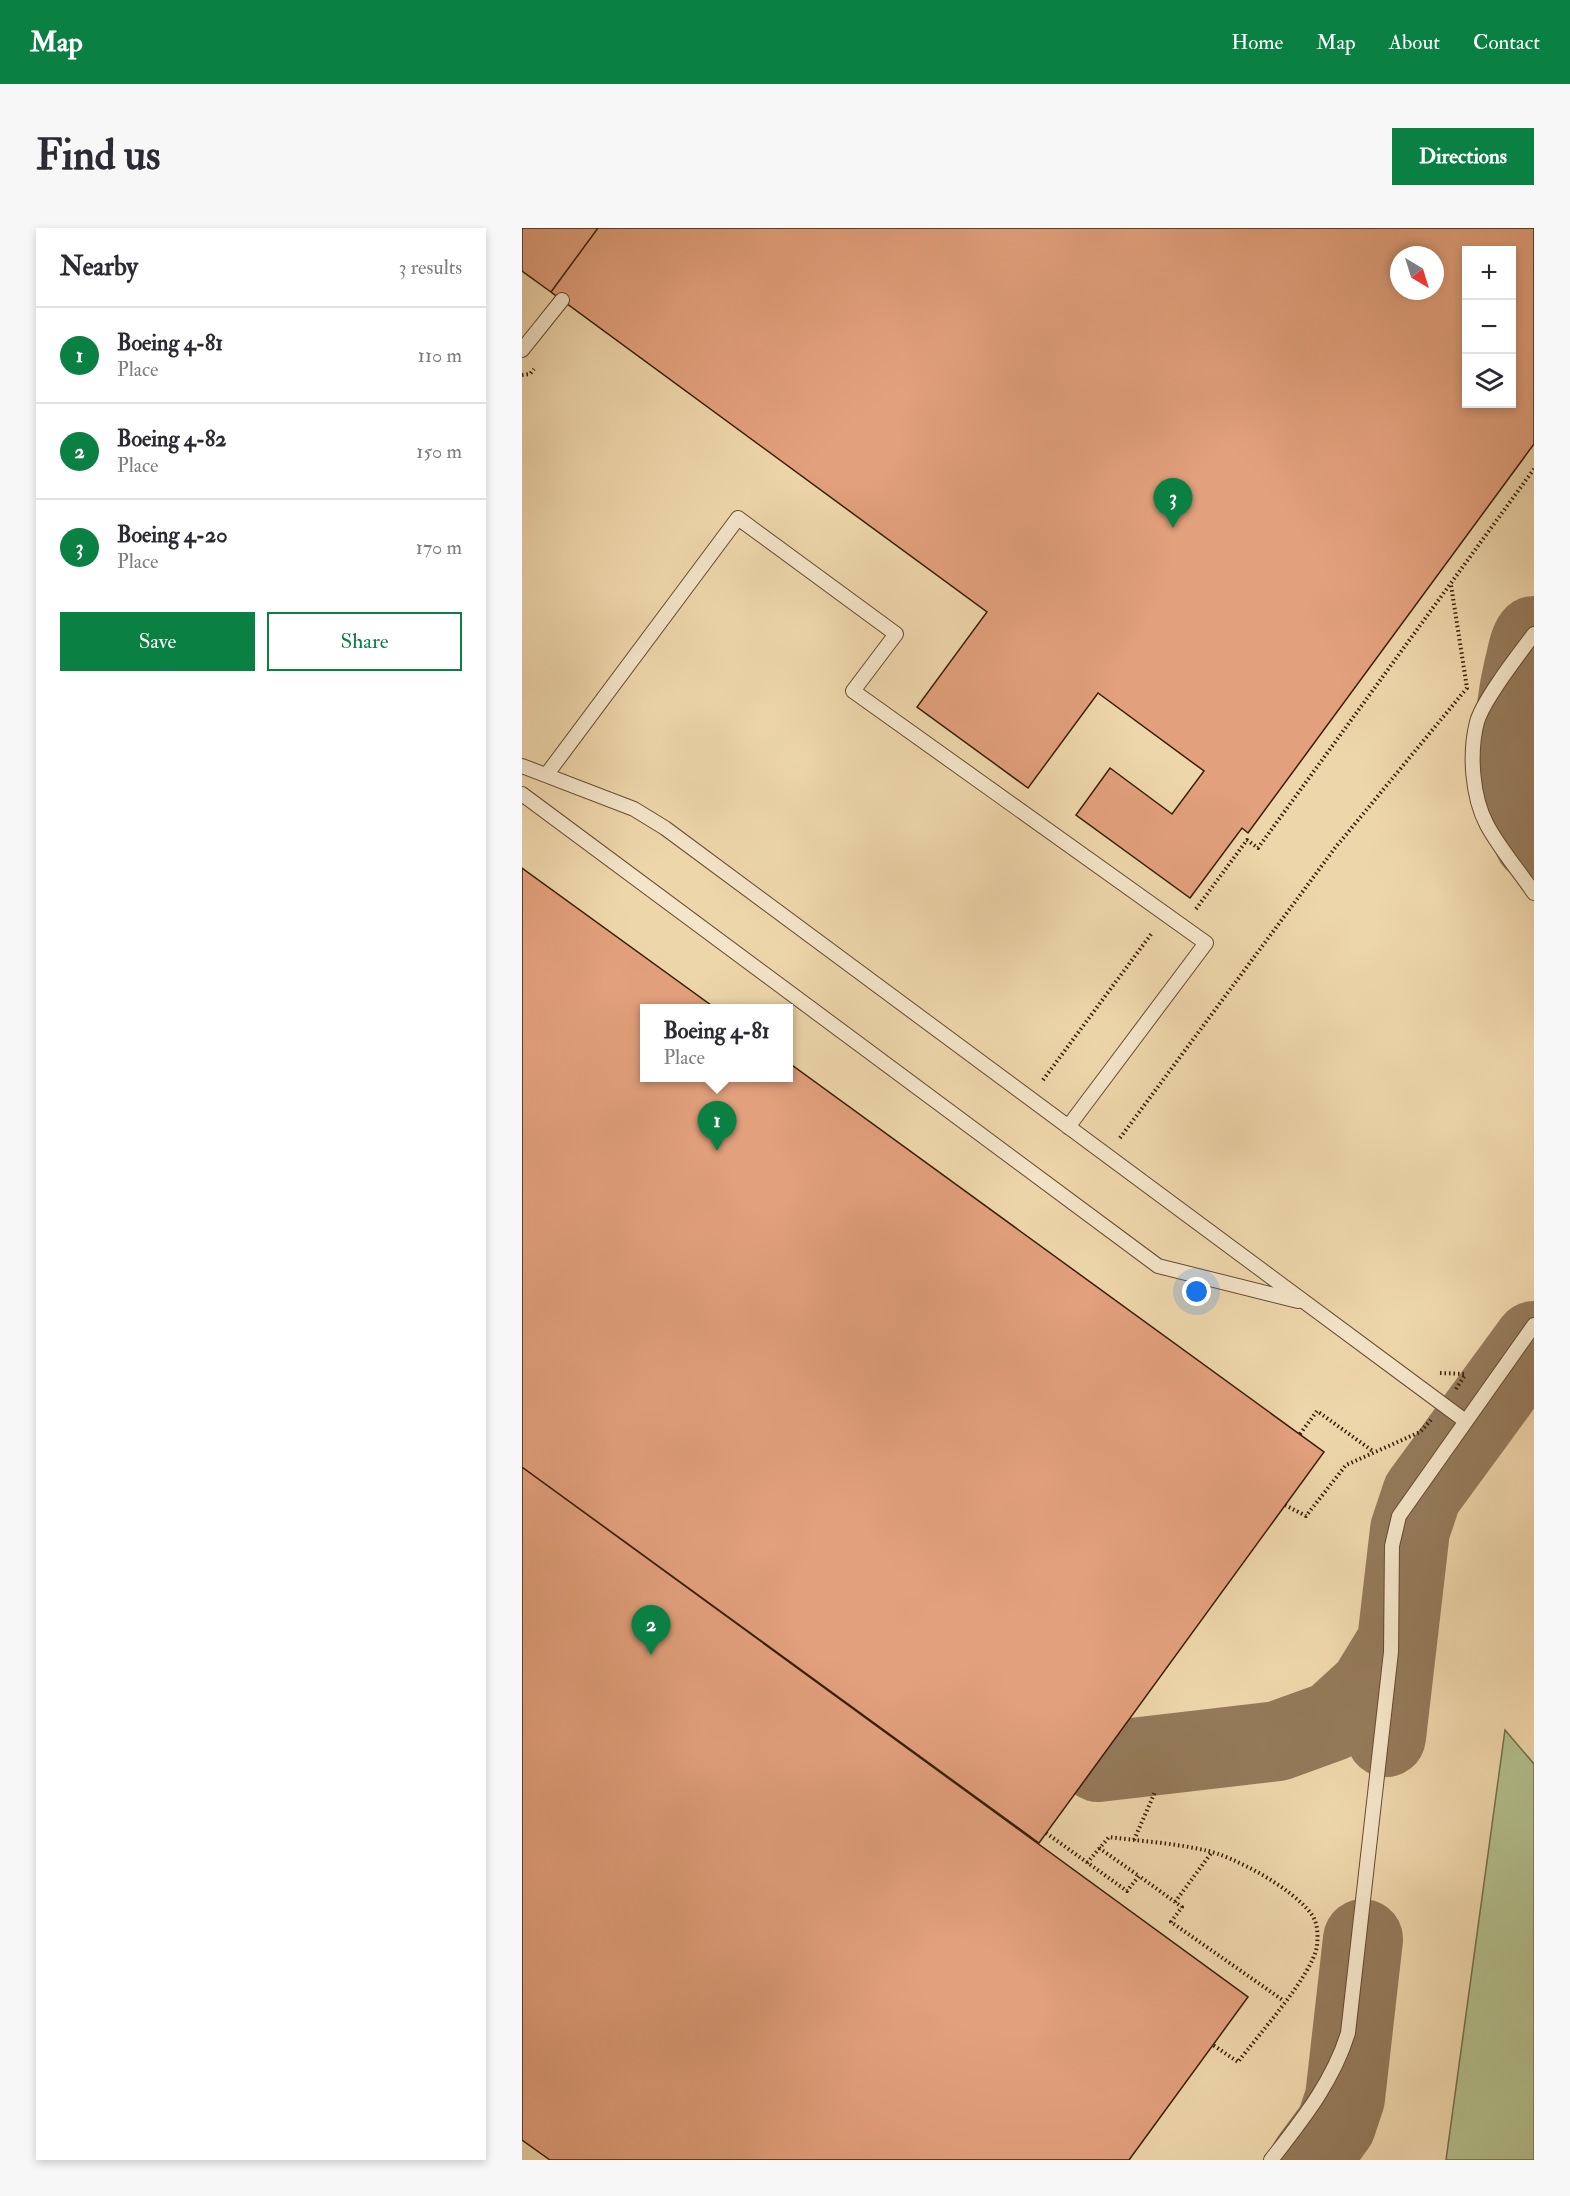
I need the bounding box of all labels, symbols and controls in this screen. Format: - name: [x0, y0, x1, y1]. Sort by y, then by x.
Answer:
- text: Map: [30, 25, 83, 60]
- text: Home: [1231, 29, 1283, 56]
- text: Map: [1316, 29, 1356, 56]
- text: About: [1389, 29, 1440, 56]
- text: Contact: [1473, 29, 1540, 56]
- button: Directions: [1392, 128, 1534, 185]
- text: Find us: [36, 130, 160, 182]
- north arrow: [1390, 246, 1444, 300]
- map controls: [1462, 246, 1516, 408]
- button: +: [1462, 246, 1516, 300]
- text: Nearby: [60, 251, 138, 283]
- text: 3 results: [399, 255, 462, 280]
- button: −: [1462, 300, 1516, 354]
- text: Boeing 4-81: [117, 329, 223, 357]
- text: 1: [76, 343, 83, 368]
- text: 110 m: [418, 343, 462, 368]
- button: layers: [1462, 354, 1516, 408]
- text: Place: [117, 357, 158, 382]
- text: Boeing 4-82: [117, 425, 227, 453]
- text: 2: [74, 439, 85, 464]
- text: 150 m: [416, 439, 462, 464]
- text: Place: [117, 453, 158, 478]
- pin: 3: [1154, 478, 1192, 528]
- text: Boeing 4-20: [117, 521, 227, 549]
- text: 3: [76, 535, 83, 560]
- text: 170 m: [416, 535, 462, 560]
- text: Place: [117, 549, 158, 574]
- button: Save: [60, 612, 255, 671]
- button: Share: [267, 612, 462, 671]
- popup: [640, 1004, 793, 1082]
- text: Boeing 4-81: [663, 1017, 770, 1045]
- text: Place: [663, 1045, 705, 1070]
- pin: 1: [698, 1102, 736, 1151]
- your location: [1182, 1277, 1211, 1306]
- pin: 2: [632, 1606, 670, 1655]

